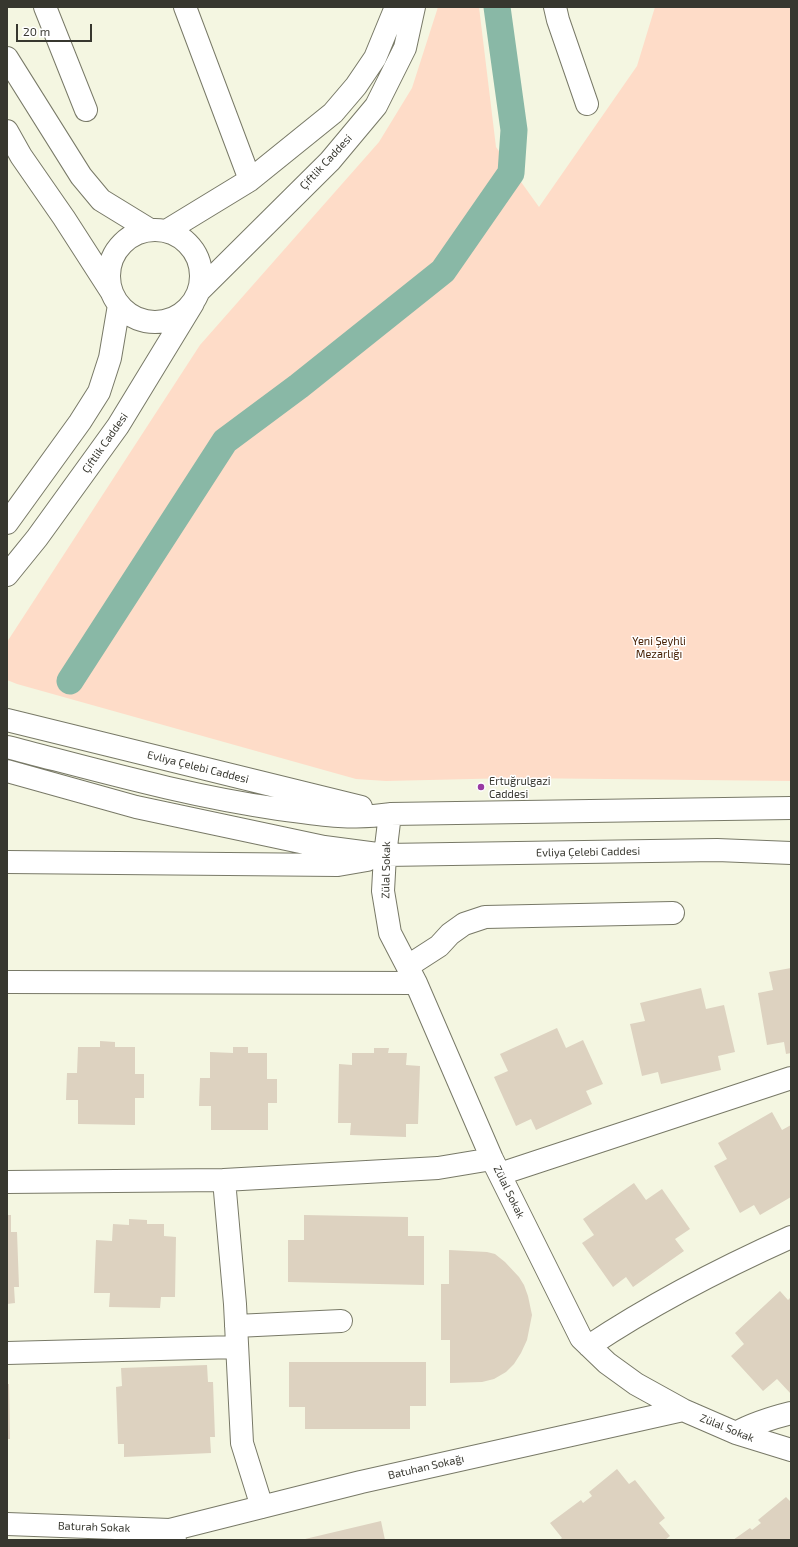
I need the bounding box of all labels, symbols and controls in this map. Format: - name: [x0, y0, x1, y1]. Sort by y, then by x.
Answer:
- scale bar: [18, 16, 94, 42]
- text: 20 m: [23, 24, 50, 38]
- street label: Çiftlik Caddesi: [297, 132, 355, 192]
- street label: Çiftlik Caddesi: [79, 410, 131, 476]
- park label: Yeni Şeyhli Mezarlığı: [632, 634, 686, 660]
- street label: Evliya Çelebi Caddesi: [146, 748, 250, 786]
- place label: Ertuğrulgazi Caddesi: [489, 774, 551, 800]
- marker: Ertuğrulgazi Caddesi: [476, 782, 486, 792]
- street label: Zülal Sokak: [379, 841, 393, 899]
- street label: Evliya Çelebi Caddesi: [536, 844, 640, 860]
- street label: Zülal Sokak: [491, 1163, 527, 1221]
- street label: Zülal Sokak: [698, 1411, 756, 1445]
- street label: Batuhan Sokağı: [387, 1452, 465, 1482]
- street label: Baturah Sokak: [58, 1519, 130, 1535]

